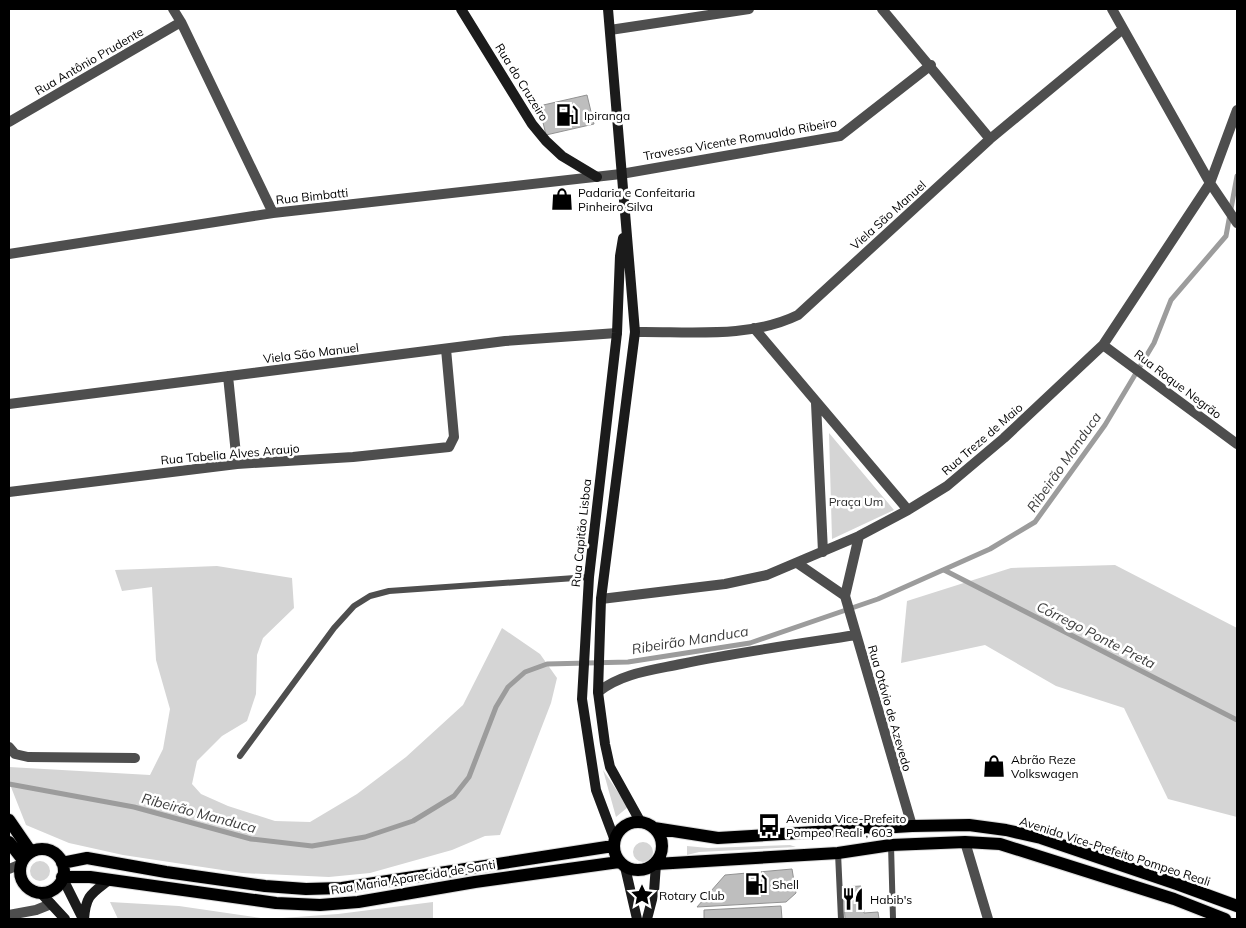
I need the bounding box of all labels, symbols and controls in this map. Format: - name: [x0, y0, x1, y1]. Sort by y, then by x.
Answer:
- street label: Rua Antônio Prudente: [32, 24, 146, 98]
- street label: Rua do Cruzeiro: [492, 40, 552, 124]
- fuel station icon: Ipiranga: [554, 102, 580, 128]
- place label: Ipiranga: [584, 108, 630, 123]
- street label: Travessa Vicente Romualdo Ribeiro: [642, 115, 838, 163]
- street label: Viela São Manuel: [847, 177, 929, 253]
- street label: Rua Bimbatti: [275, 185, 349, 207]
- place label: Padaria e Confeitaria Pinheiro Silva: [578, 185, 695, 214]
- shop icon: Padaria e Confeitaria Pinheiro Silva: [549, 186, 575, 212]
- street label: Viela São Manuel: [262, 340, 360, 366]
- street label: Rua Roque Negrão: [1131, 346, 1225, 422]
- street label: Rua Treze de Maio: [938, 400, 1026, 478]
- water label: Ribeirão Manduca: [1023, 409, 1105, 515]
- street label: Rua Tabelia Alves Araujo: [160, 440, 300, 468]
- street label: Rua Capitão Lisboa: [568, 478, 594, 588]
- park label: Praça Um: [829, 494, 883, 509]
- water label: Córrego Ponte Preta: [1034, 597, 1158, 673]
- water label: Ribeirão Manduca: [630, 622, 750, 658]
- street label: Rua Otávio de Azevedo: [865, 643, 915, 773]
- place label: Abrão Reze Volkswagen: [1011, 752, 1079, 781]
- shop icon: Abrão Reze Volkswagen: [981, 753, 1007, 779]
- water label: Ribeirão Manduca: [140, 789, 258, 837]
- place label: Avenida Vice-Prefeito Pompeo Reali , 603: [786, 811, 906, 840]
- bus stop icon: Avenida Vice-Prefeito Pompeo Reali , 603: [756, 812, 782, 838]
- street label: Avenida Vice-Prefeito Pompeo Reali: [1018, 813, 1212, 889]
- street label: Rua Maria Aparecida de Santi: [330, 857, 497, 897]
- fuel station icon: Shell: [743, 871, 769, 897]
- place label: Shell: [772, 877, 799, 892]
- place icon: Rotary Club: [629, 882, 655, 908]
- restaurant icon: Habib's: [840, 886, 866, 912]
- place label: Rotary Club: [659, 888, 725, 903]
- place label: Habib's: [870, 892, 912, 907]

